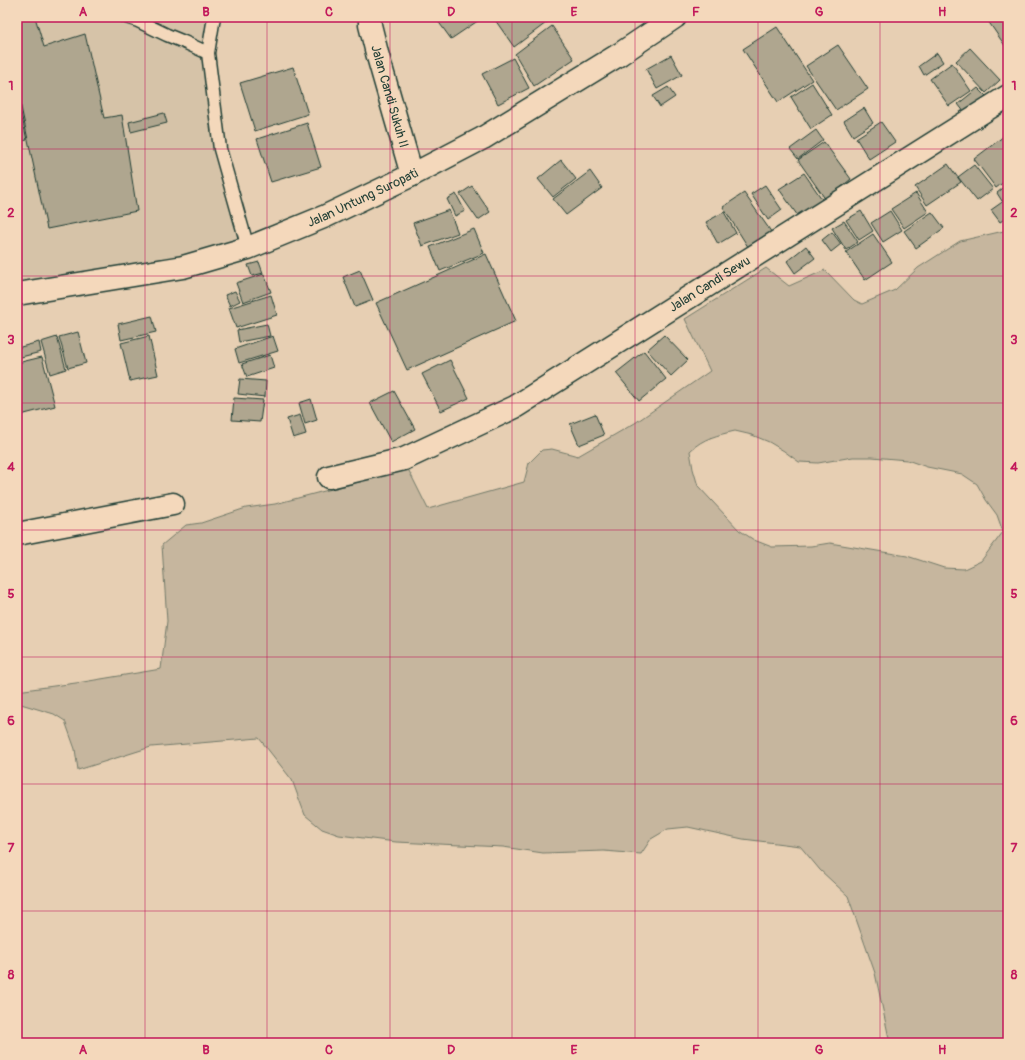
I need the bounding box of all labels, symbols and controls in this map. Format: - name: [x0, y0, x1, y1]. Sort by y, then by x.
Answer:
- text: A: [79, 4, 88, 20]
- text: B: [202, 4, 210, 20]
- text: C: [325, 4, 333, 20]
- text: D: [447, 4, 455, 20]
- text: E: [571, 4, 578, 20]
- text: F: [692, 4, 700, 20]
- text: G: [815, 4, 824, 20]
- text: H: [938, 4, 946, 20]
- street label: Jalan Candi Sukuh II: [367, 43, 412, 150]
- text: 1: [8, 78, 14, 94]
- text: 1: [1011, 78, 1017, 94]
- street label: Jalan Untung Suropati: [305, 165, 421, 231]
- text: 2: [7, 205, 15, 221]
- text: 2: [1010, 205, 1018, 221]
- street label: Jalan Candi Sewu: [666, 253, 753, 316]
- text: 3: [7, 332, 15, 348]
- text: 3: [1010, 332, 1018, 348]
- text: 4: [7, 459, 15, 475]
- text: 4: [1010, 459, 1018, 475]
- text: 5: [7, 586, 15, 602]
- text: 5: [1010, 586, 1018, 602]
- text: 6: [7, 713, 15, 729]
- text: 6: [1010, 713, 1018, 729]
- text: 7: [8, 840, 15, 856]
- text: 7: [1011, 840, 1018, 856]
- text: 8: [8, 967, 15, 983]
- text: 8: [1011, 967, 1018, 983]
- text: A: [79, 1042, 88, 1058]
- text: B: [202, 1042, 210, 1058]
- text: C: [325, 1042, 333, 1058]
- text: D: [447, 1042, 455, 1058]
- text: E: [571, 1042, 578, 1058]
- text: F: [692, 1042, 700, 1058]
- text: G: [815, 1042, 824, 1058]
- text: H: [938, 1042, 946, 1058]

